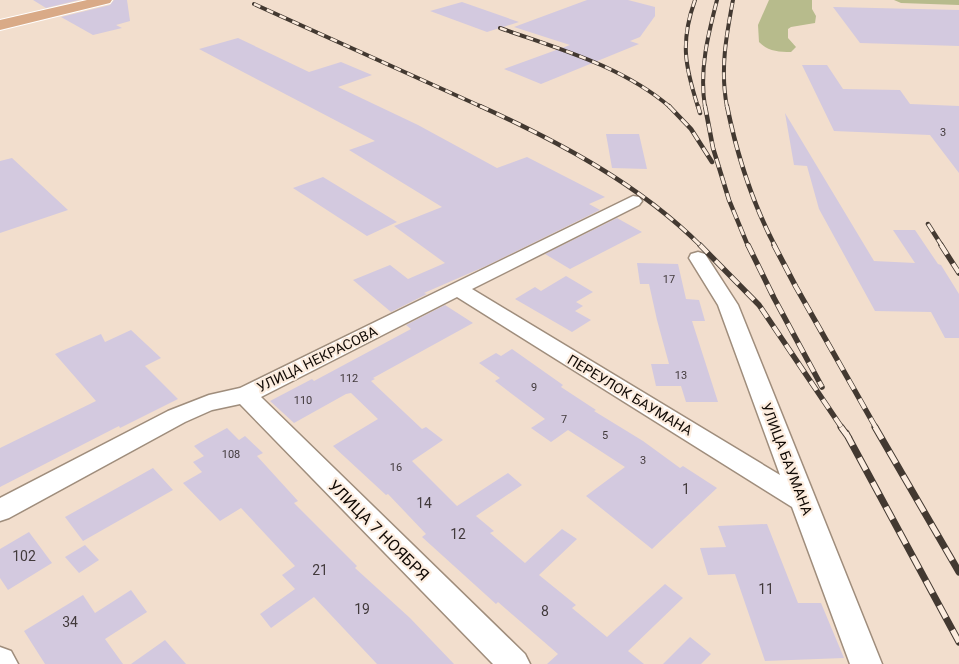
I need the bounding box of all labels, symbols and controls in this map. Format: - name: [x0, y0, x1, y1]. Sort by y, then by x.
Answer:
- house number: 3: [940, 126, 946, 139]
- house number: 17: [663, 273, 675, 286]
- street label: УЛИЦА НЕКРАСОВА: [254, 323, 380, 395]
- street label: ПЕРЕУЛОК БАУМАНА: [565, 351, 695, 439]
- house number: 13: [675, 369, 687, 382]
- house number: 112: [340, 372, 358, 385]
- house number: 9: [531, 381, 537, 394]
- house number: 110: [294, 394, 312, 407]
- street label: УЛИЦА БАУМАНА: [758, 401, 816, 517]
- house number: 7: [561, 413, 567, 426]
- house number: 5: [602, 429, 608, 442]
- house number: 108: [222, 448, 240, 461]
- house number: 3: [640, 454, 646, 467]
- house number: 16: [390, 461, 402, 474]
- street label: УЛИЦА 7 НОЯБРЯ: [324, 476, 433, 585]
- house number: 1: [682, 481, 690, 497]
- house number: 14: [416, 495, 432, 511]
- house number: 12: [450, 526, 466, 542]
- house number: 102: [12, 548, 36, 564]
- house number: 21: [312, 562, 328, 578]
- house number: 11: [758, 581, 774, 597]
- house number: 19: [354, 601, 370, 617]
- house number: 8: [541, 603, 549, 619]
- house number: 34: [62, 614, 78, 630]

